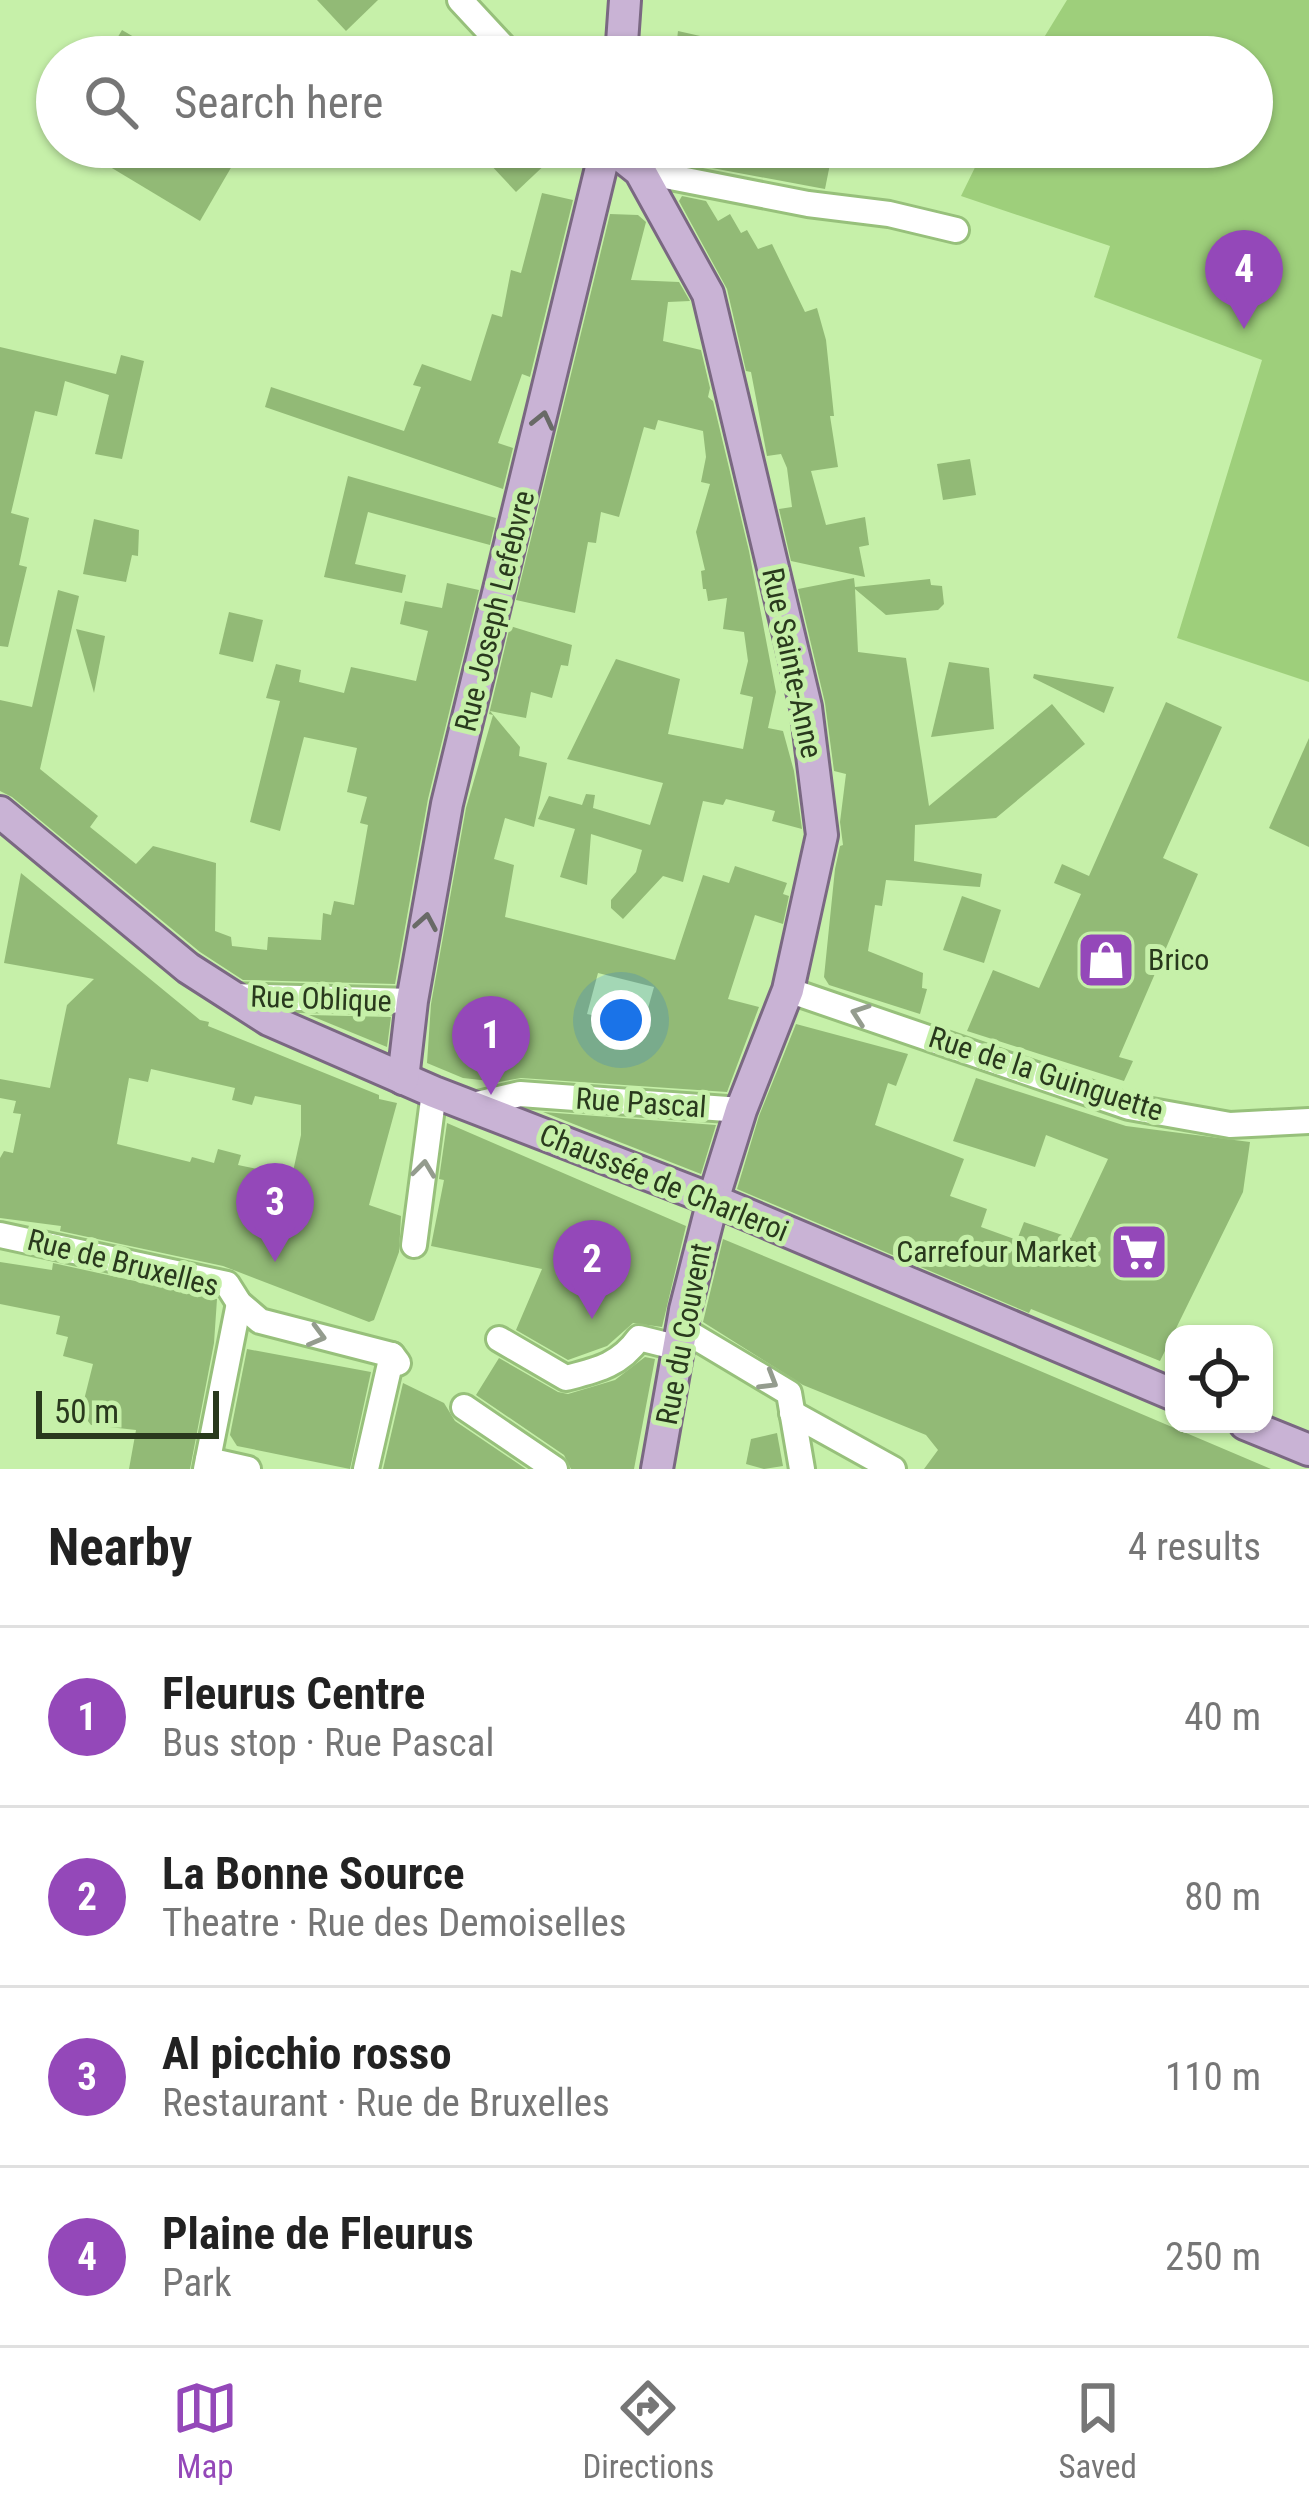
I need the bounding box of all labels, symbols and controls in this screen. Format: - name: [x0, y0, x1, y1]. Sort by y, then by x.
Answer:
- search box: [36, 36, 1273, 168]
- icon: search: [78, 69, 144, 135]
- text: Search here: [174, 76, 383, 129]
- pin: 4: [1205, 230, 1283, 329]
- one-way arrow: [529, 410, 554, 430]
- street label: Rue Joseph Lefebvre: [448, 487, 541, 735]
- street label: Rue Sainte-Anne: [755, 565, 830, 761]
- one-way arrow: [412, 912, 438, 932]
- shop icon: Brico: [1075, 929, 1137, 991]
- place label: Brico: [1148, 942, 1209, 977]
- street label: Rue Oblique: [250, 979, 392, 1018]
- your location: [591, 990, 651, 1050]
- pin: 1: [452, 996, 530, 1095]
- one-way arrow: [851, 1004, 872, 1028]
- street label: Rue de la Guinguette: [925, 1019, 1168, 1128]
- street label: Rue Pascal: [574, 1080, 708, 1125]
- street label: Chaussée de Charleroi: [535, 1117, 794, 1248]
- one-way arrow: [411, 1159, 437, 1178]
- pin: 3: [236, 1163, 314, 1262]
- pin: 2: [553, 1220, 631, 1319]
- supermarket icon: Carrefour Market: [1108, 1221, 1170, 1283]
- street label: Rue de Bruxelles: [24, 1222, 222, 1303]
- place label: Carrefour Market: [896, 1234, 1097, 1269]
- street label: Rue du Couvent: [649, 1240, 718, 1428]
- one-way arrow: [307, 1321, 327, 1346]
- map controls: [1165, 1325, 1273, 1433]
- button: locate: [1165, 1325, 1273, 1433]
- one-way arrow: [756, 1367, 778, 1389]
- scale bar: [36, 1385, 219, 1438]
- text: 50 m: [54, 1392, 119, 1431]
- text: Nearby: [48, 1518, 192, 1577]
- text: 4 results: [1128, 1524, 1261, 1570]
- text: Fleurus Centre: [162, 1667, 425, 1720]
- text: 1: [77, 1694, 97, 1740]
- text: 40 m: [1184, 1694, 1261, 1740]
- text: Bus stop · Rue Pascal: [162, 1720, 494, 1766]
- text: La Bonne Source: [162, 1847, 464, 1900]
- text: 2: [77, 1874, 97, 1920]
- text: 80 m: [1184, 1874, 1261, 1920]
- text: Theatre · Rue des Demoiselles: [162, 1900, 626, 1946]
- text: Al picchio rosso: [162, 2027, 452, 2080]
- text: 3: [77, 2054, 97, 2100]
- text: 110 m: [1165, 2054, 1261, 2100]
- text: Restaurant · Rue de Bruxelles: [162, 2080, 610, 2126]
- text: Plaine de Fleurus: [162, 2207, 474, 2260]
- text: 4: [77, 2234, 97, 2280]
- text: 250 m: [1165, 2234, 1261, 2280]
- text: Park: [162, 2260, 232, 2306]
- tab: Map: [172, 2375, 238, 2486]
- tab: Directions: [582, 2375, 714, 2486]
- tab: Saved: [1058, 2375, 1137, 2486]

